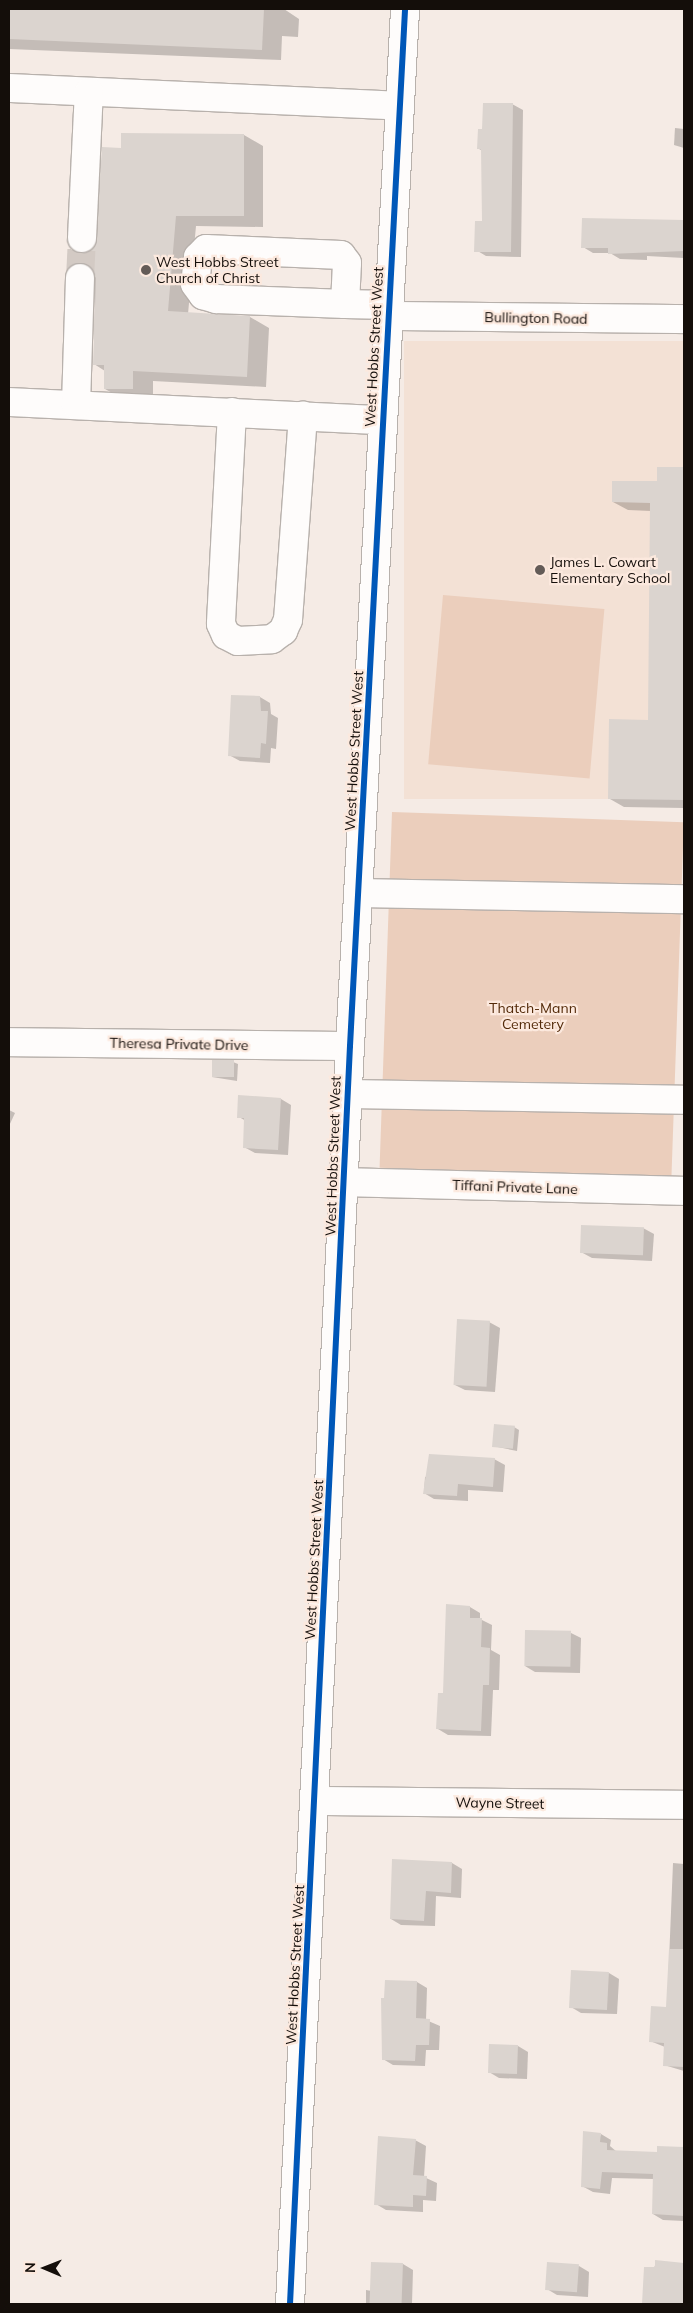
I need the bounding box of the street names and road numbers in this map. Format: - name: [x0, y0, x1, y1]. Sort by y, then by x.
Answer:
- street label: West Hobbs Street West: [361, 266, 387, 428]
- street label: Bullington Road: [484, 309, 588, 327]
- street label: West Hobbs Street West: [341, 670, 367, 832]
- street label: Theresa Private Drive: [109, 1034, 249, 1054]
- street label: West Hobbs Street West: [322, 1076, 344, 1236]
- street label: Tiffani Private Lane: [452, 1176, 578, 1198]
- street label: West Hobbs Street West: [301, 1479, 327, 1641]
- street label: Wayne Street: [456, 1794, 544, 1812]
- street label: West Hobbs Street West: [282, 1884, 308, 2046]

